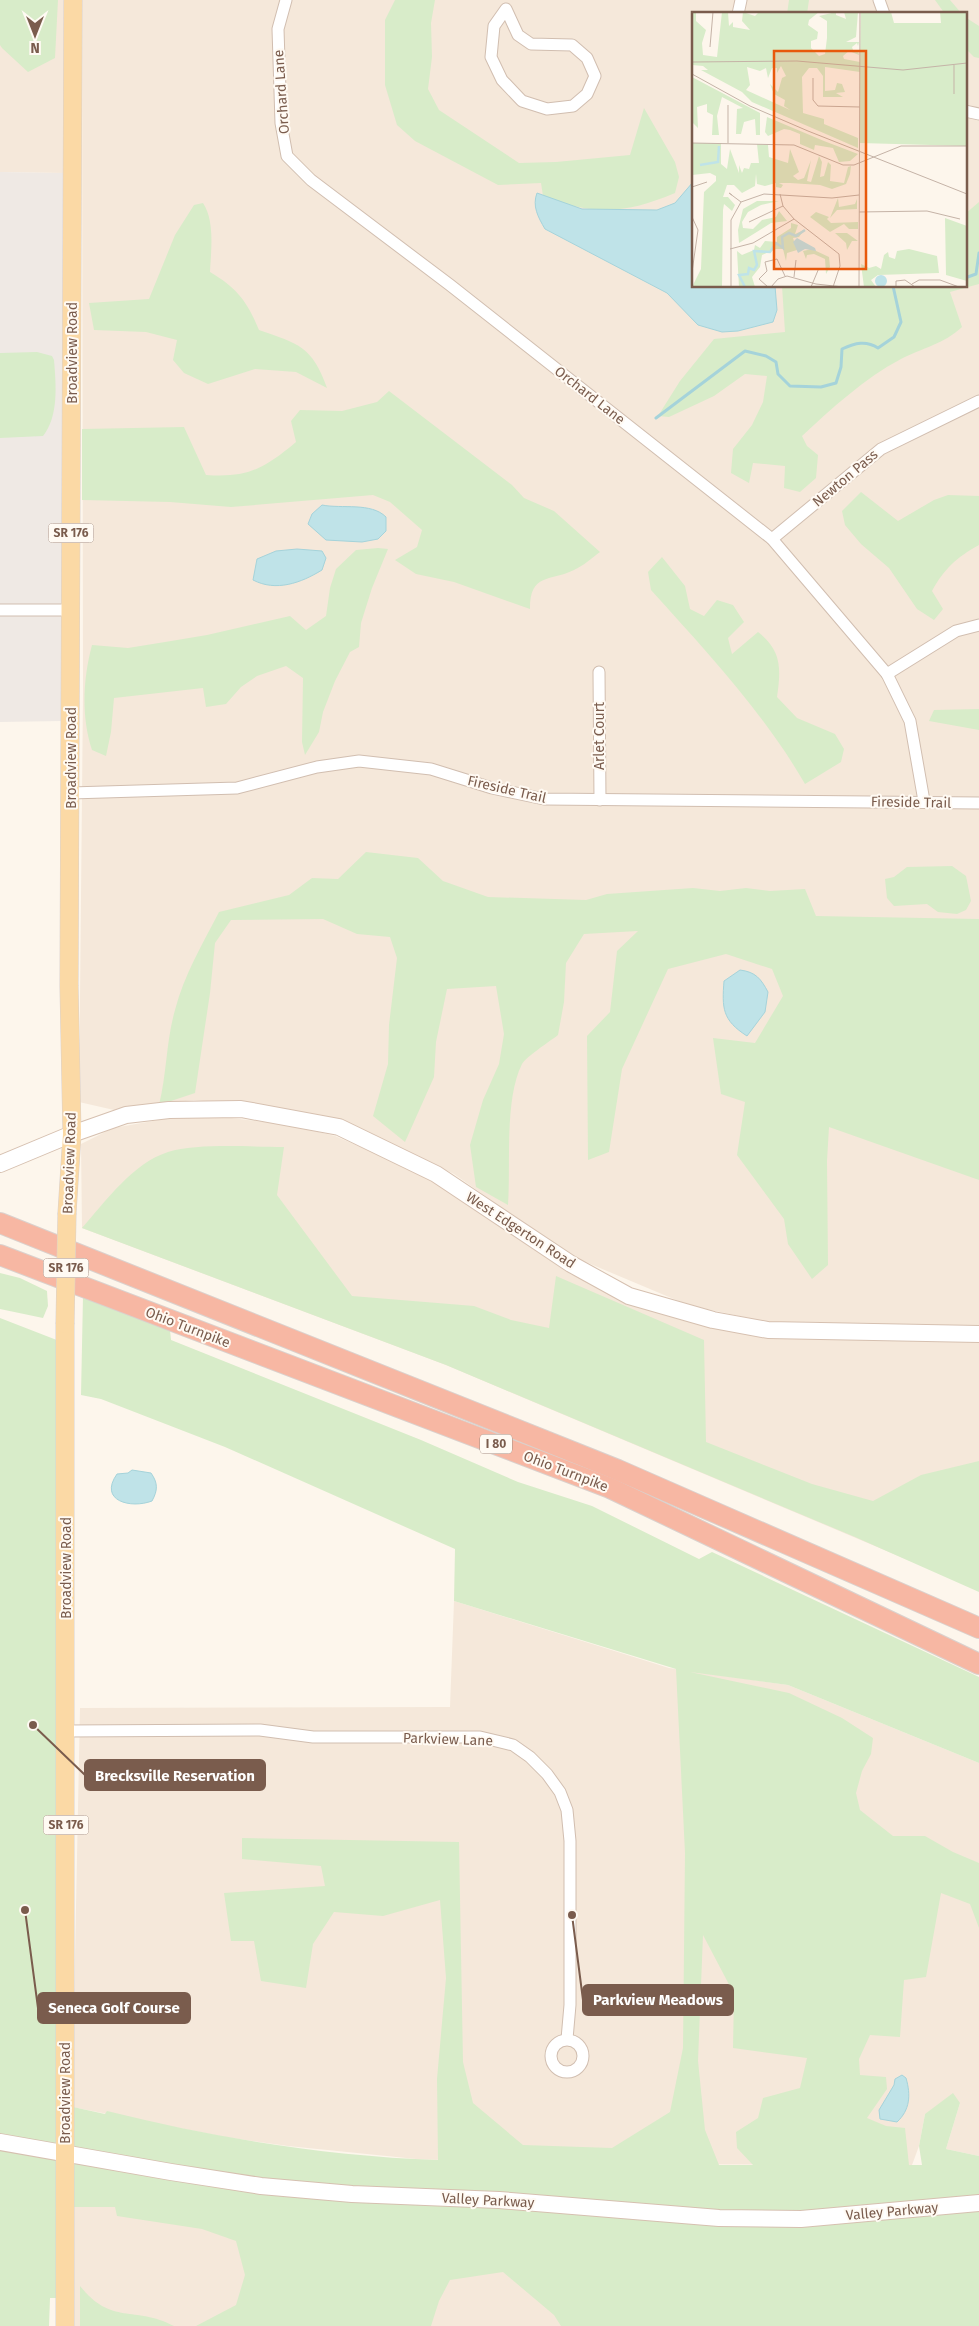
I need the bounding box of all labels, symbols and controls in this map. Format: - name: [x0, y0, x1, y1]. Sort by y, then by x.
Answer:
- north arrow: [10, 10, 60, 60]
- inset map: [692, 12, 966, 288]
- text: N: [30, 39, 40, 56]
- street label: Orchard Lane: [270, 49, 293, 135]
- street label: Broadview Road: [64, 302, 81, 404]
- street label: Orchard Lane: [551, 363, 628, 428]
- street label: Newton Pass: [809, 446, 882, 511]
- road number: SR 176: [48, 524, 94, 542]
- street label: Arlet Court: [591, 701, 608, 770]
- street label: Broadview Road: [63, 707, 80, 809]
- street label: Fireside Trail: [466, 772, 548, 807]
- street label: Fireside Trail: [871, 793, 951, 812]
- street label: Broadview Road: [59, 1112, 80, 1214]
- street label: West Edgerton Road: [463, 1189, 579, 1272]
- road number: SR 176: [44, 1258, 88, 1278]
- street label: Ohio Turnpike: [143, 1304, 232, 1351]
- road number: I 80: [480, 1435, 512, 1454]
- street label: Ohio Turnpike: [521, 1448, 610, 1495]
- street label: Broadview Road: [58, 1517, 75, 1619]
- street label: Parkview Lane: [403, 1729, 493, 1750]
- callout: Brecksville Reservation: [85, 1760, 265, 1790]
- text: Brecksville Reservation: [95, 1767, 255, 1785]
- road number: SR 176: [44, 1816, 88, 1834]
- callout: Parkview Meadows: [583, 1985, 733, 2015]
- text: Parkview Meadows: [593, 1991, 723, 2009]
- callout: Seneca Golf Course: [38, 1993, 190, 2023]
- text: Seneca Golf Course: [48, 1999, 180, 2017]
- street label: Broadview Road: [57, 2042, 74, 2144]
- street label: Valley Parkway: [441, 2190, 535, 2211]
- street label: Valley Parkway: [845, 2199, 939, 2224]

